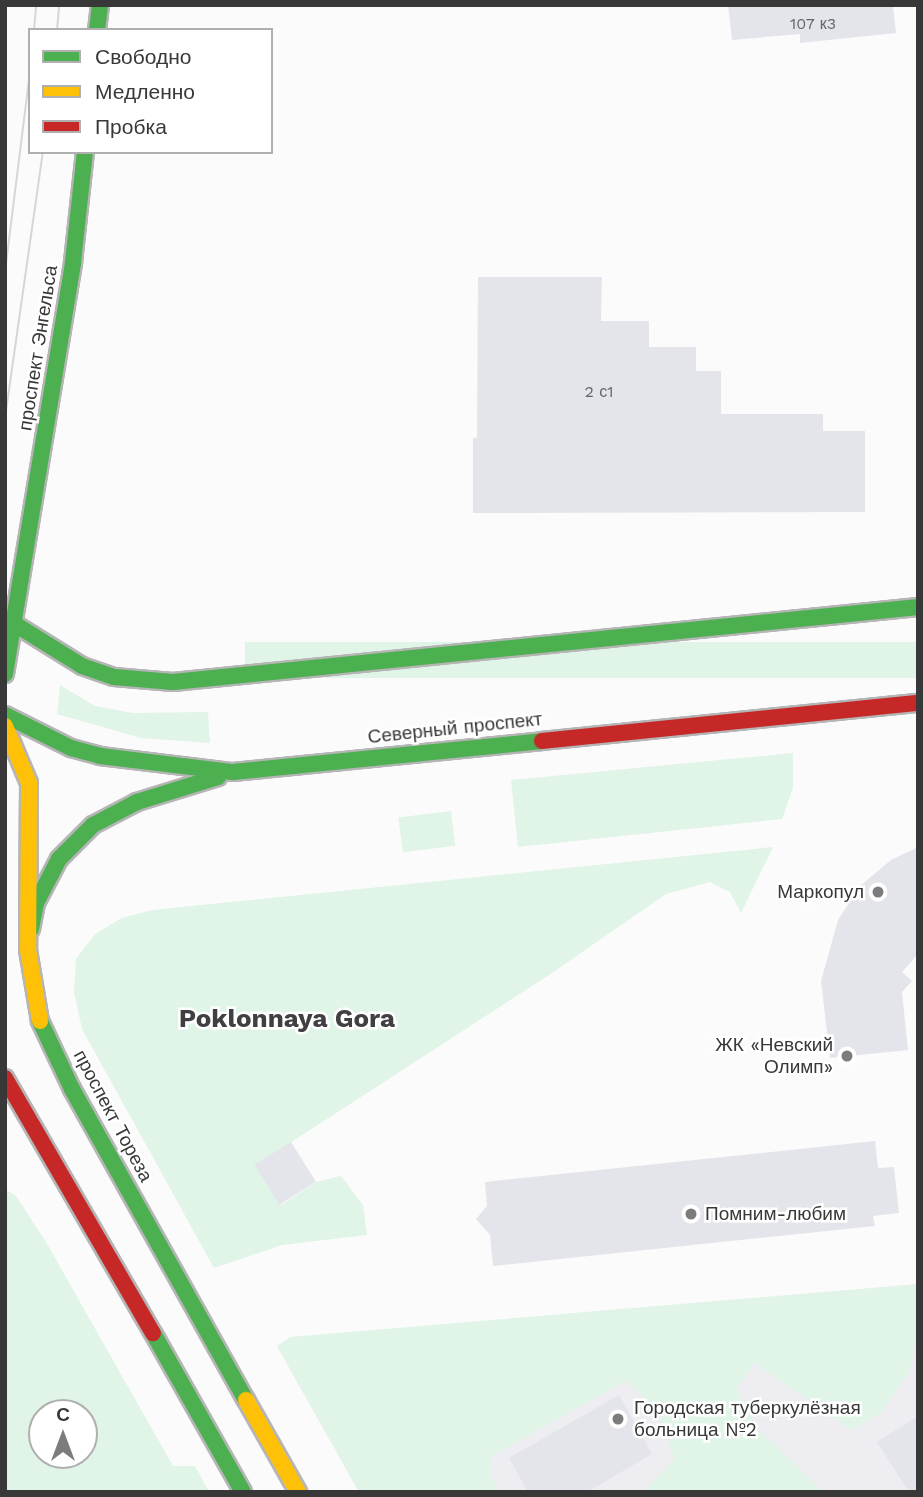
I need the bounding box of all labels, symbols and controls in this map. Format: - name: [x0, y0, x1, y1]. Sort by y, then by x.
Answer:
- house number: 107 к3: [790, 14, 836, 34]
- legend: [28, 28, 273, 154]
- text: Свободно: [95, 44, 192, 69]
- text: Медленно: [95, 79, 195, 104]
- text: Пробка: [95, 114, 167, 139]
- street label: проспект Энгельса: [14, 264, 62, 432]
- house number: 2 с1: [584, 382, 614, 402]
- street label: Северный проспект: [367, 707, 543, 749]
- place label: Маркопул: [777, 881, 864, 903]
- marker: Маркопул: [870, 884, 886, 900]
- district label: Poklonnaya Gora: [179, 1003, 395, 1035]
- place label: ЖК «Невский Олимп»: [715, 1034, 833, 1078]
- street label: проспект Тореза: [69, 1046, 157, 1186]
- marker: ЖК «Невский Олимп»: [839, 1048, 855, 1064]
- place label: Помним-любим: [705, 1203, 846, 1225]
- marker: Помним-любим: [683, 1206, 699, 1222]
- place label: Городская туберкулёзная больница №2: [634, 1397, 861, 1441]
- north arrow: [28, 1399, 98, 1469]
- text: С: [56, 1403, 70, 1426]
- marker: Городская туберкулёзная больница №2: [608, 1409, 628, 1429]

